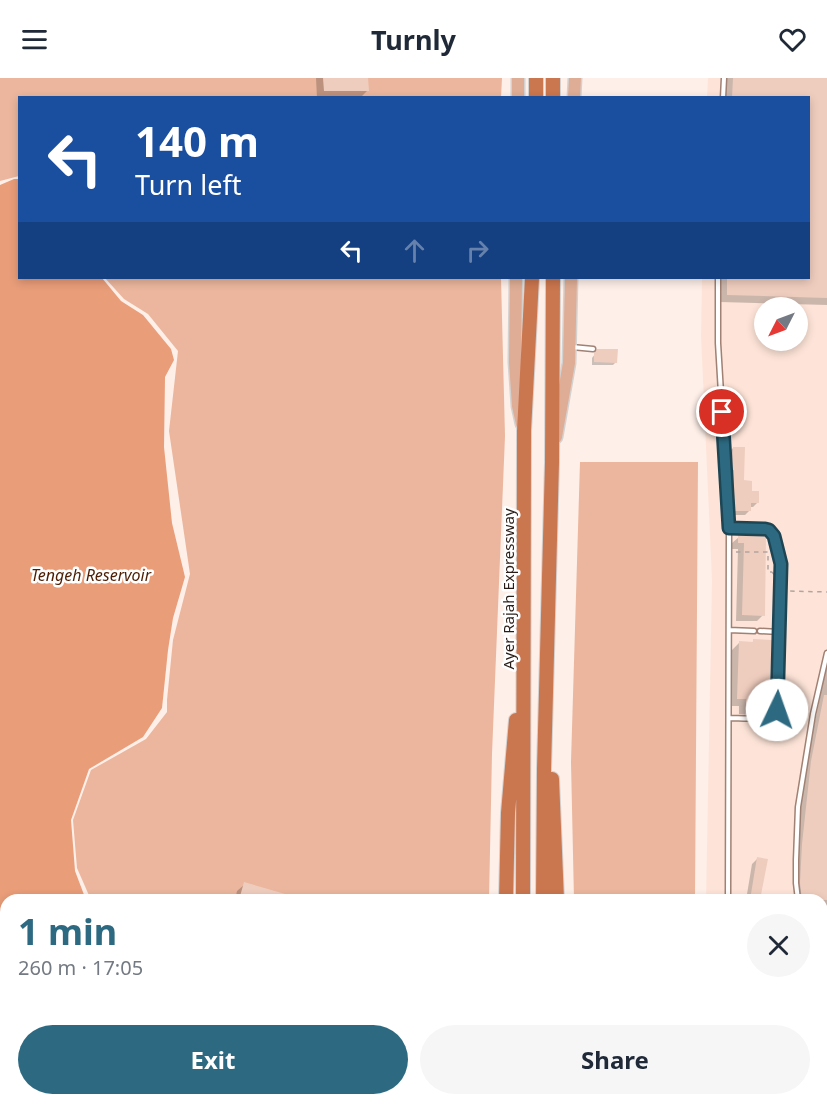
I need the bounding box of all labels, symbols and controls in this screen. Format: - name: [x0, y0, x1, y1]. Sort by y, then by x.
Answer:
- text: Turnly: [371, 21, 456, 58]
- icon: menu: [18, 23, 51, 56]
- icon: heart: [776, 23, 809, 56]
- text: 140 m: [135, 112, 259, 169]
- icon: left: [36, 120, 114, 198]
- text: Turn left: [135, 166, 241, 203]
- icon: left: [335, 234, 368, 267]
- icon: ahead: [398, 234, 431, 267]
- icon: right: [461, 234, 494, 267]
- north arrow: [754, 297, 808, 351]
- map controls: [754, 297, 808, 351]
- pin: [696, 386, 747, 437]
- icon: arrive: [705, 395, 738, 428]
- street label: Ayer Rajah Expressway: [498, 508, 518, 670]
- water label: Tengeh Reservoir: [31, 564, 152, 586]
- position arrow: [745, 678, 809, 742]
- text: 1 min: [18, 907, 117, 956]
- button: close: [747, 914, 810, 977]
- text: 260 m · 17:05: [18, 954, 143, 981]
- button: Exit: [18, 1025, 408, 1094]
- button: Share: [420, 1025, 810, 1094]

